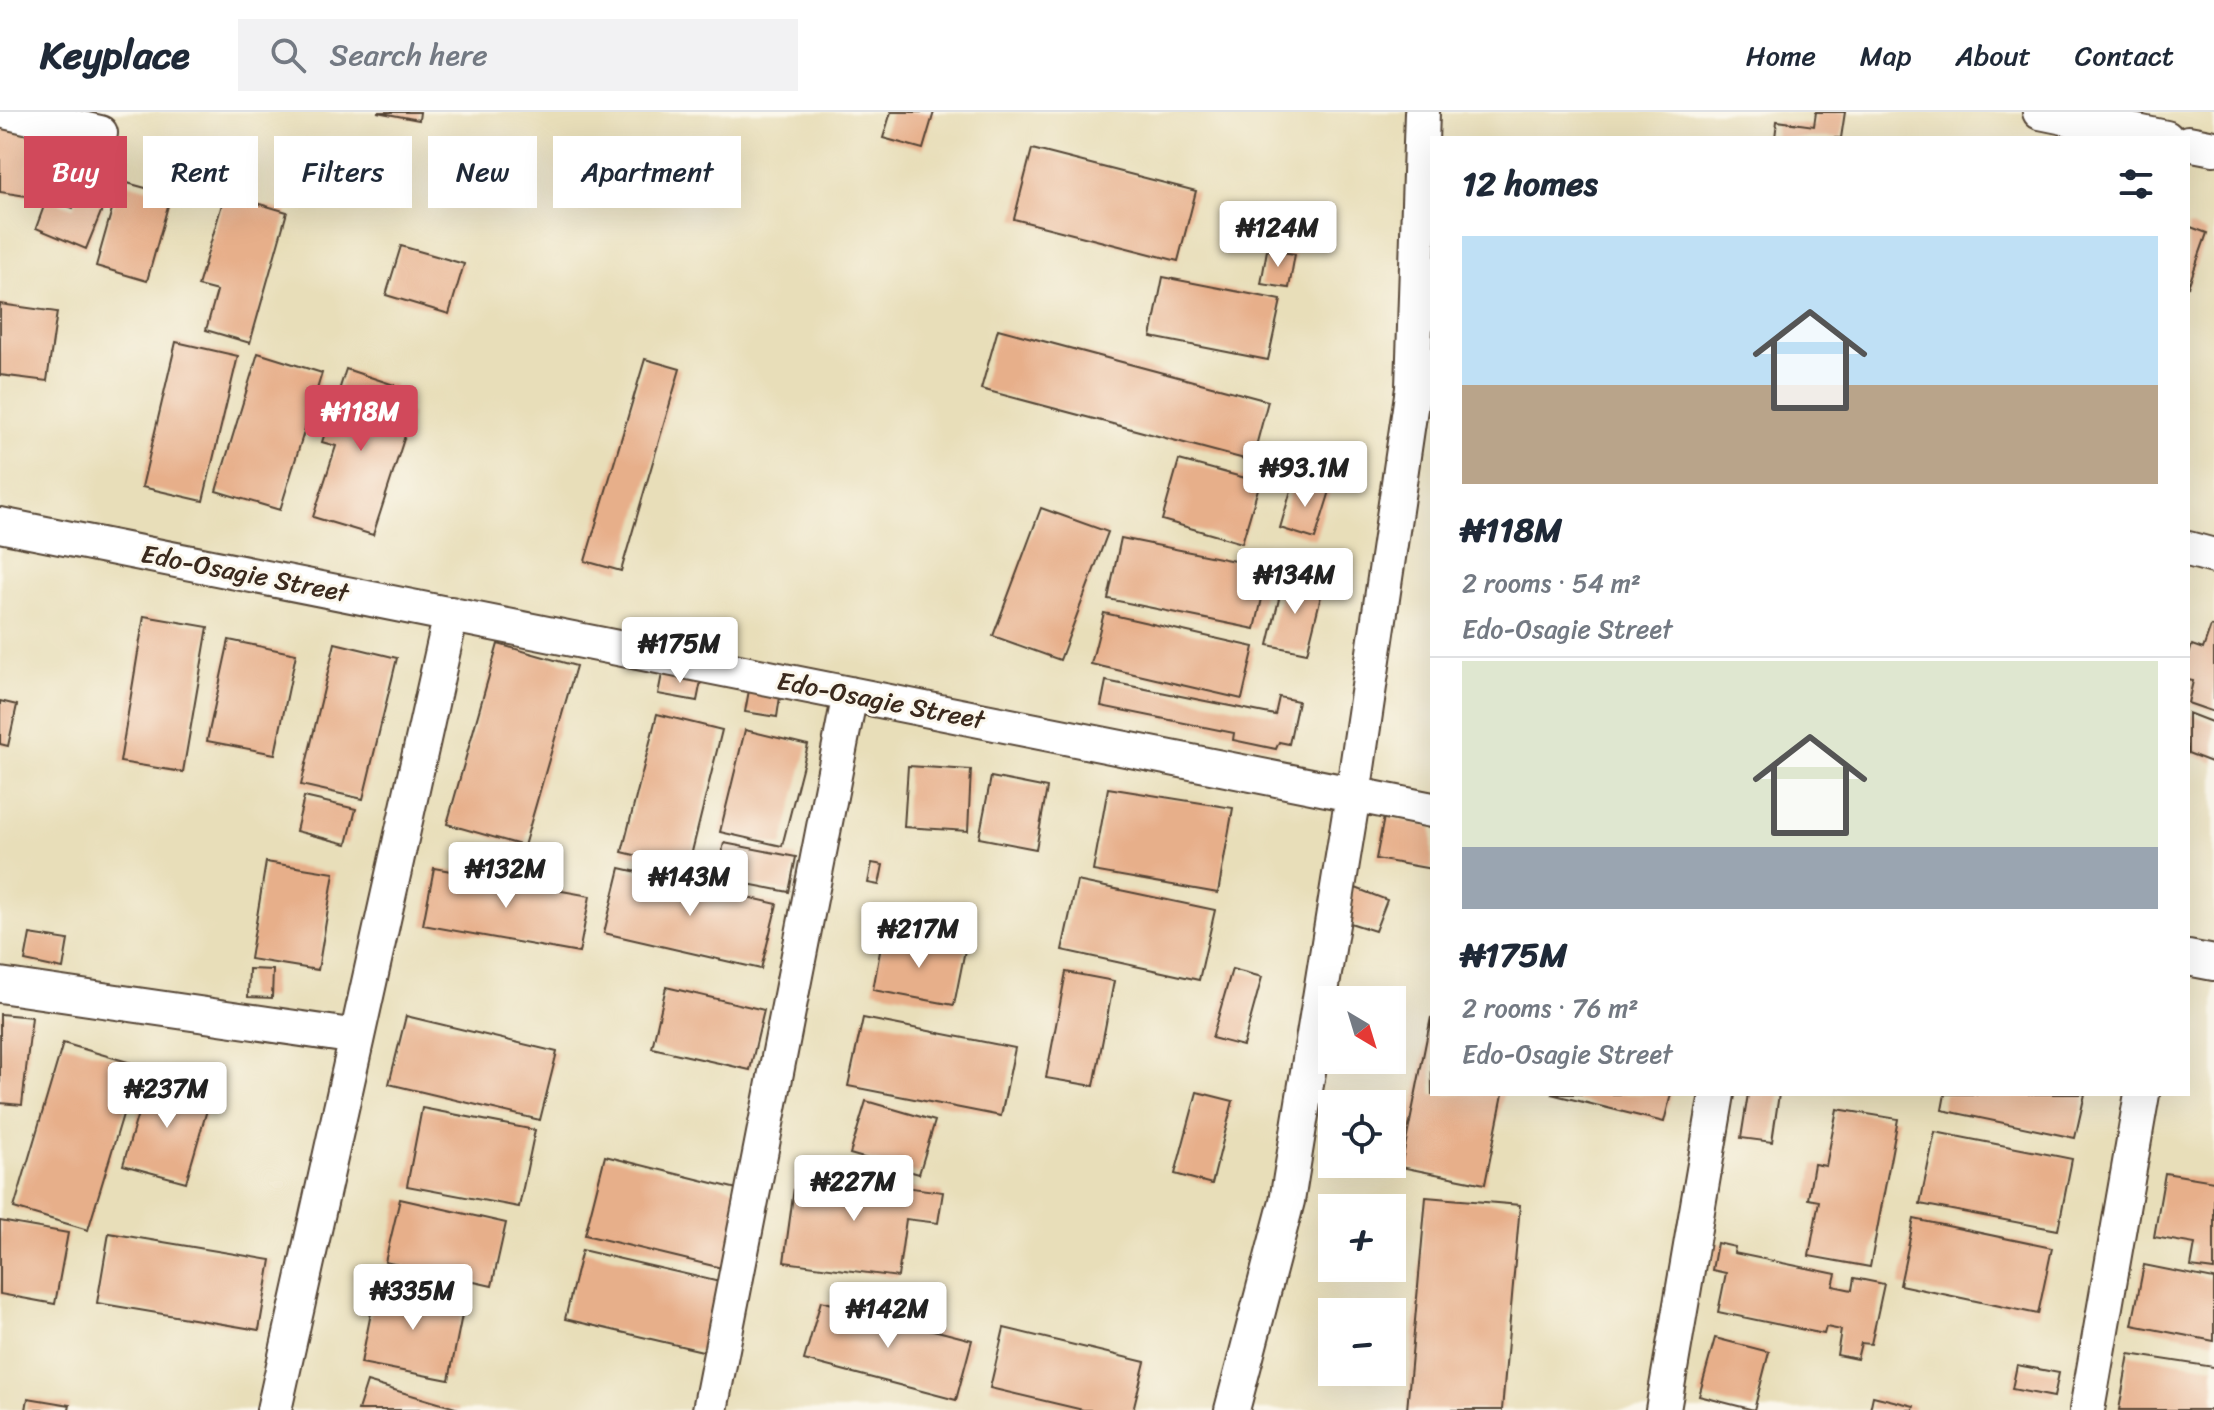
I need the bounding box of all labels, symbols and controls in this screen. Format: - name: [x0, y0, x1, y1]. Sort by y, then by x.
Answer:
- search box: [238, 19, 798, 91]
- text: Keyplace: [40, 22, 190, 89]
- text: Search here: [330, 28, 488, 82]
- text: Home: [1746, 31, 1816, 80]
- text: Map: [1860, 31, 1911, 80]
- text: About: [1955, 31, 2031, 80]
- text: Contact: [2075, 31, 2174, 80]
- icon: search: [266, 33, 310, 77]
- chip: Buy: [24, 136, 127, 208]
- chip: Rent: [143, 136, 258, 208]
- chip: Filters: [274, 136, 412, 208]
- chip: New: [428, 136, 537, 208]
- chip: Apartment: [553, 136, 741, 208]
- text: 12 homes: [1462, 154, 1598, 214]
- icon: filters: [2114, 162, 2158, 206]
- pin: ₦124M: [1222, 201, 1334, 269]
- text: ₦124M: [1238, 204, 1318, 250]
- icon: home: [1738, 288, 1882, 432]
- pin: ₦118M: [305, 385, 417, 453]
- text: ₦118M: [323, 388, 399, 434]
- pin: ₦93.1M: [1240, 441, 1370, 509]
- text: ₦93.1M: [1261, 444, 1349, 490]
- text: ₦118M: [1462, 500, 1562, 560]
- street label: Edo-Osagie Street: [137, 530, 354, 616]
- pin: ₦134M: [1239, 548, 1351, 616]
- text: ₦134M: [1255, 551, 1335, 597]
- text: 2 rooms · 54 m²: [1462, 560, 1641, 606]
- text: Edo-Osagie Street: [1462, 606, 1672, 652]
- pin: ₦175M: [624, 617, 736, 685]
- text: ₦175M: [640, 620, 720, 666]
- street label: Edo-Osagie Street: [773, 657, 990, 743]
- icon: home: [1738, 713, 1882, 857]
- pin: ₦132M: [450, 842, 562, 910]
- text: ₦132M: [467, 845, 545, 891]
- pin: ₦143M: [634, 850, 746, 918]
- text: ₦143M: [650, 853, 730, 899]
- pin: ₦217M: [863, 902, 975, 970]
- text: ₦217M: [879, 905, 959, 951]
- text: ₦175M: [1462, 925, 1567, 985]
- text: 2 rooms · 76 m²: [1462, 985, 1639, 1031]
- north arrow: [1318, 986, 1406, 1074]
- map controls: [1318, 986, 1406, 1386]
- text: Edo-Osagie Street: [1462, 1031, 1672, 1077]
- pin: ₦237M: [111, 1062, 223, 1130]
- text: ₦237M: [126, 1065, 208, 1111]
- button: locate: [1318, 1090, 1406, 1178]
- pin: ₦227M: [798, 1155, 910, 1223]
- text: ₦227M: [812, 1158, 896, 1204]
- button: +: [1318, 1194, 1406, 1282]
- pin: ₦335M: [357, 1264, 469, 1332]
- text: ₦335M: [372, 1267, 454, 1313]
- pin: ₦142M: [832, 1282, 944, 1350]
- text: ₦142M: [848, 1285, 928, 1331]
- button: −: [1318, 1298, 1406, 1386]

